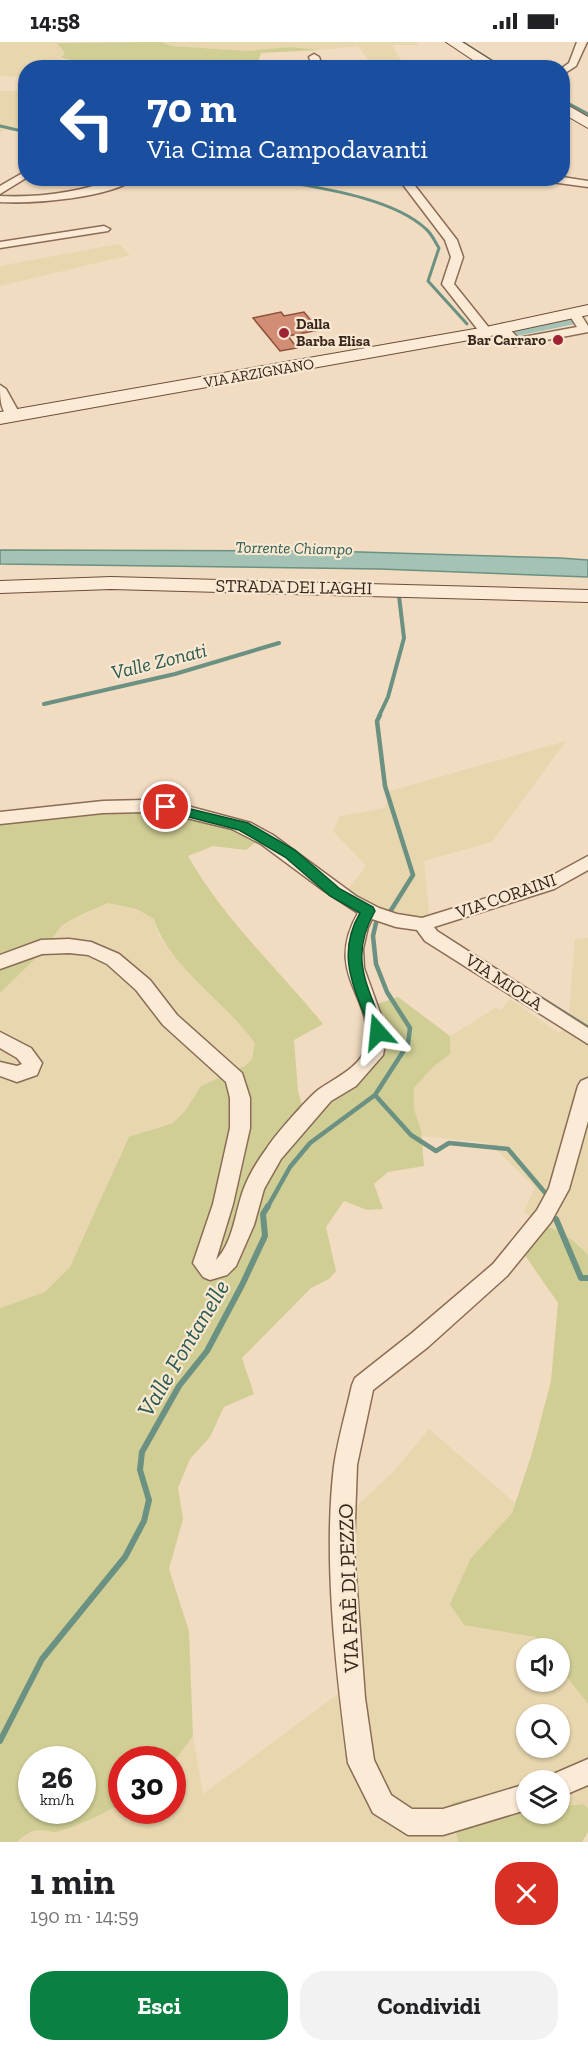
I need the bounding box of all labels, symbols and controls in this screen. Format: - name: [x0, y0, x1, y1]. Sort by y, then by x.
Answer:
- text: 14:58: [30, 8, 80, 35]
- text: 70 m: [147, 82, 237, 133]
- icon: left: [48, 84, 126, 162]
- text: Via Cima Campodavanti: [147, 133, 428, 165]
- place label: Dalla Barba Elisa: [296, 315, 371, 350]
- marker: Dalla Barba Elisa: [277, 326, 291, 340]
- place label: Bar Carraro: [467, 331, 546, 349]
- marker: Bar Carraro: [551, 333, 565, 347]
- street label: VIA ARZIGNANO: [201, 354, 316, 392]
- water label: Torrente Chiampo: [235, 537, 353, 559]
- street label: STRADA DEI LAGHI: [216, 575, 373, 599]
- water label: Valle Zonati: [109, 638, 209, 684]
- pin: [140, 781, 191, 832]
- icon: arrive: [149, 790, 182, 823]
- street label: VIA CORAINI: [452, 868, 559, 924]
- street label: VIA MIOLA: [460, 948, 547, 1015]
- position arrow: [346, 1000, 410, 1064]
- water label: Valle Fontanelle: [131, 1274, 235, 1422]
- street label: VIA FAÈ DI PEZZO: [333, 1503, 363, 1674]
- map controls: [516, 1638, 570, 1824]
- button: sound: [516, 1638, 570, 1692]
- button: search: [516, 1704, 570, 1758]
- speed limit sign: 30: [108, 1746, 186, 1824]
- text: 26: [41, 1760, 73, 1796]
- button: layers: [516, 1770, 570, 1824]
- text: km/h: [40, 1791, 74, 1809]
- text: 1 min: [30, 1860, 115, 1903]
- button: close: [495, 1862, 558, 1925]
- text: 190 m · 14:59: [30, 1904, 139, 1928]
- button: Esci: [30, 1971, 288, 2040]
- button: Condividi: [300, 1971, 558, 2040]

